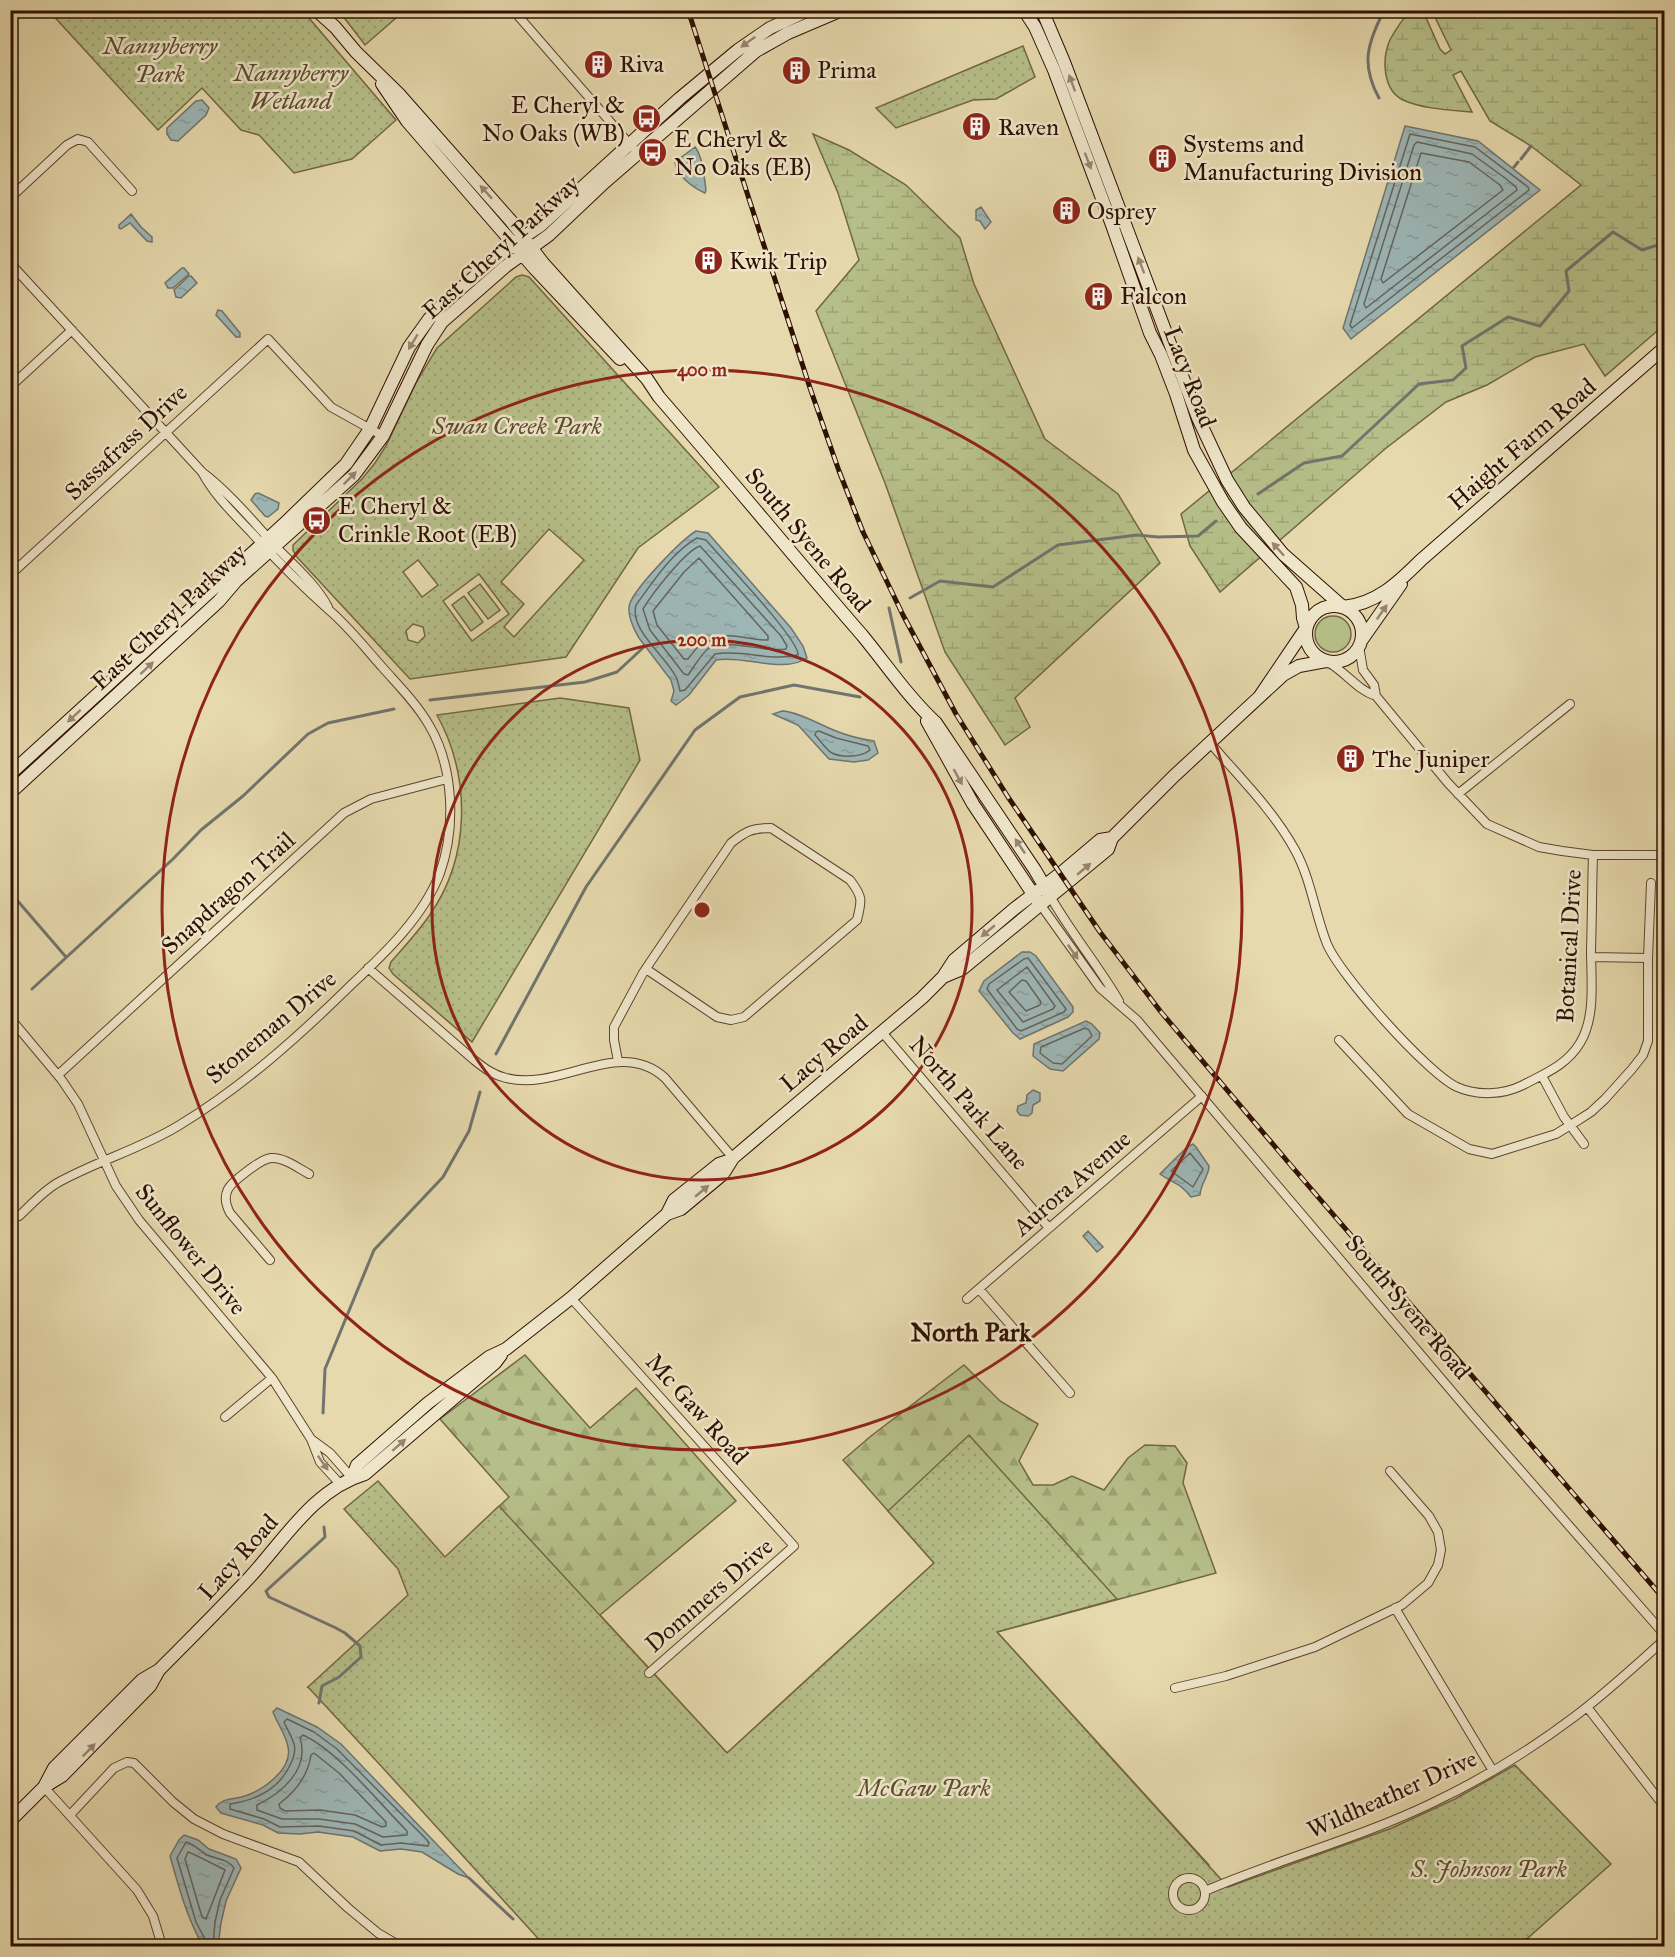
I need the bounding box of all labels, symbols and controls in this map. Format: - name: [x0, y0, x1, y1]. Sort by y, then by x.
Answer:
- park label: Nannyberry Park: [101, 31, 218, 89]
- one-way arrow: [741, 36, 757, 48]
- building icon: Riva: [582, 48, 614, 80]
- place label: Riva: [619, 49, 665, 79]
- building icon: Prima: [780, 54, 812, 86]
- place label: Prima: [817, 55, 877, 85]
- park label: Nannyberry Wetland: [232, 58, 349, 116]
- one-way arrow: [1066, 74, 1076, 92]
- place label: E Cheryl & No Oaks (WB): [482, 90, 625, 148]
- bus stop icon: E Cheryl & No Oaks (WB): [630, 103, 662, 135]
- building icon: Raven: [961, 111, 993, 143]
- place label: Raven: [998, 112, 1059, 142]
- place label: E Cheryl & No Oaks (EB): [674, 124, 811, 182]
- place label: Systems and Manufacturing Division: [1183, 129, 1422, 187]
- bus stop icon: E Cheryl & No Oaks (EB): [637, 137, 669, 169]
- building icon: Systems and Manufacturing Division: [1146, 142, 1178, 174]
- one-way arrow: [1083, 152, 1093, 170]
- street label: East Cheryl Parkway: [416, 168, 586, 325]
- one-way arrow: [480, 185, 493, 200]
- building icon: Osprey: [1050, 195, 1082, 227]
- place label: Osprey: [1087, 196, 1157, 226]
- building icon: Kwik Trip: [692, 245, 724, 277]
- place label: Kwik Trip: [729, 246, 827, 276]
- one-way arrow: [1135, 256, 1145, 274]
- building icon: Falcon: [1083, 280, 1115, 312]
- place label: Falcon: [1120, 281, 1187, 311]
- street label: Lacy Road: [1157, 322, 1223, 432]
- one-way arrow: [407, 334, 418, 350]
- text: 400 m: [677, 359, 728, 382]
- street label: Haight Farm Road: [1442, 372, 1602, 516]
- street label: Sassafrass Drive: [58, 377, 194, 507]
- park label: Swan Creek Park: [431, 411, 602, 441]
- street label: South Syene Road: [739, 461, 877, 619]
- one-way arrow: [343, 472, 357, 486]
- place label: E Cheryl & Crinkle Root (EB): [338, 491, 517, 549]
- bus stop icon: E Cheryl & Crinkle Root (EB): [301, 504, 333, 536]
- street label: East Cheryl Parkway: [85, 537, 253, 697]
- one-way arrow: [1272, 542, 1285, 557]
- one-way arrow: [1376, 603, 1387, 620]
- text: 200 m: [678, 629, 727, 651]
- one-way arrow: [139, 662, 153, 676]
- one-way arrow: [67, 709, 82, 722]
- building icon: The Juniper: [1335, 743, 1367, 775]
- place label: The Juniper: [1372, 744, 1489, 774]
- one-way arrow: [952, 768, 962, 785]
- street label: Snapdragon Trail: [155, 825, 302, 961]
- one-way arrow: [1014, 839, 1026, 855]
- one-way arrow: [1076, 863, 1091, 876]
- street label: Botanical Drive: [1550, 868, 1588, 1024]
- centre of rings: [692, 900, 712, 920]
- one-way arrow: [981, 924, 996, 937]
- one-way arrow: [1067, 944, 1079, 960]
- street label: Stoneman Drive: [199, 964, 343, 1090]
- street label: Lacy Road: [774, 1008, 874, 1098]
- street label: North Park Lane: [903, 1030, 1035, 1176]
- street label: Aurora Avenue: [1006, 1124, 1137, 1243]
- street label: Sunflower Drive: [129, 1177, 253, 1321]
- one-way arrow: [694, 1185, 709, 1198]
- street label: South Syene Road: [1339, 1228, 1477, 1386]
- district label: North Park: [911, 1316, 1032, 1348]
- street label: Mc Gaw Road: [639, 1347, 755, 1471]
- one-way arrow: [391, 1438, 406, 1452]
- one-way arrow: [317, 1455, 329, 1471]
- street label: Lacy Road: [192, 1508, 284, 1606]
- street label: Dommers Drive: [639, 1531, 779, 1659]
- one-way arrow: [81, 1743, 95, 1757]
- street label: Wildheather Drive: [1302, 1743, 1482, 1845]
- park label: McGaw Park: [855, 1773, 991, 1803]
- park label: S. Johnson Park: [1410, 1854, 1567, 1884]

